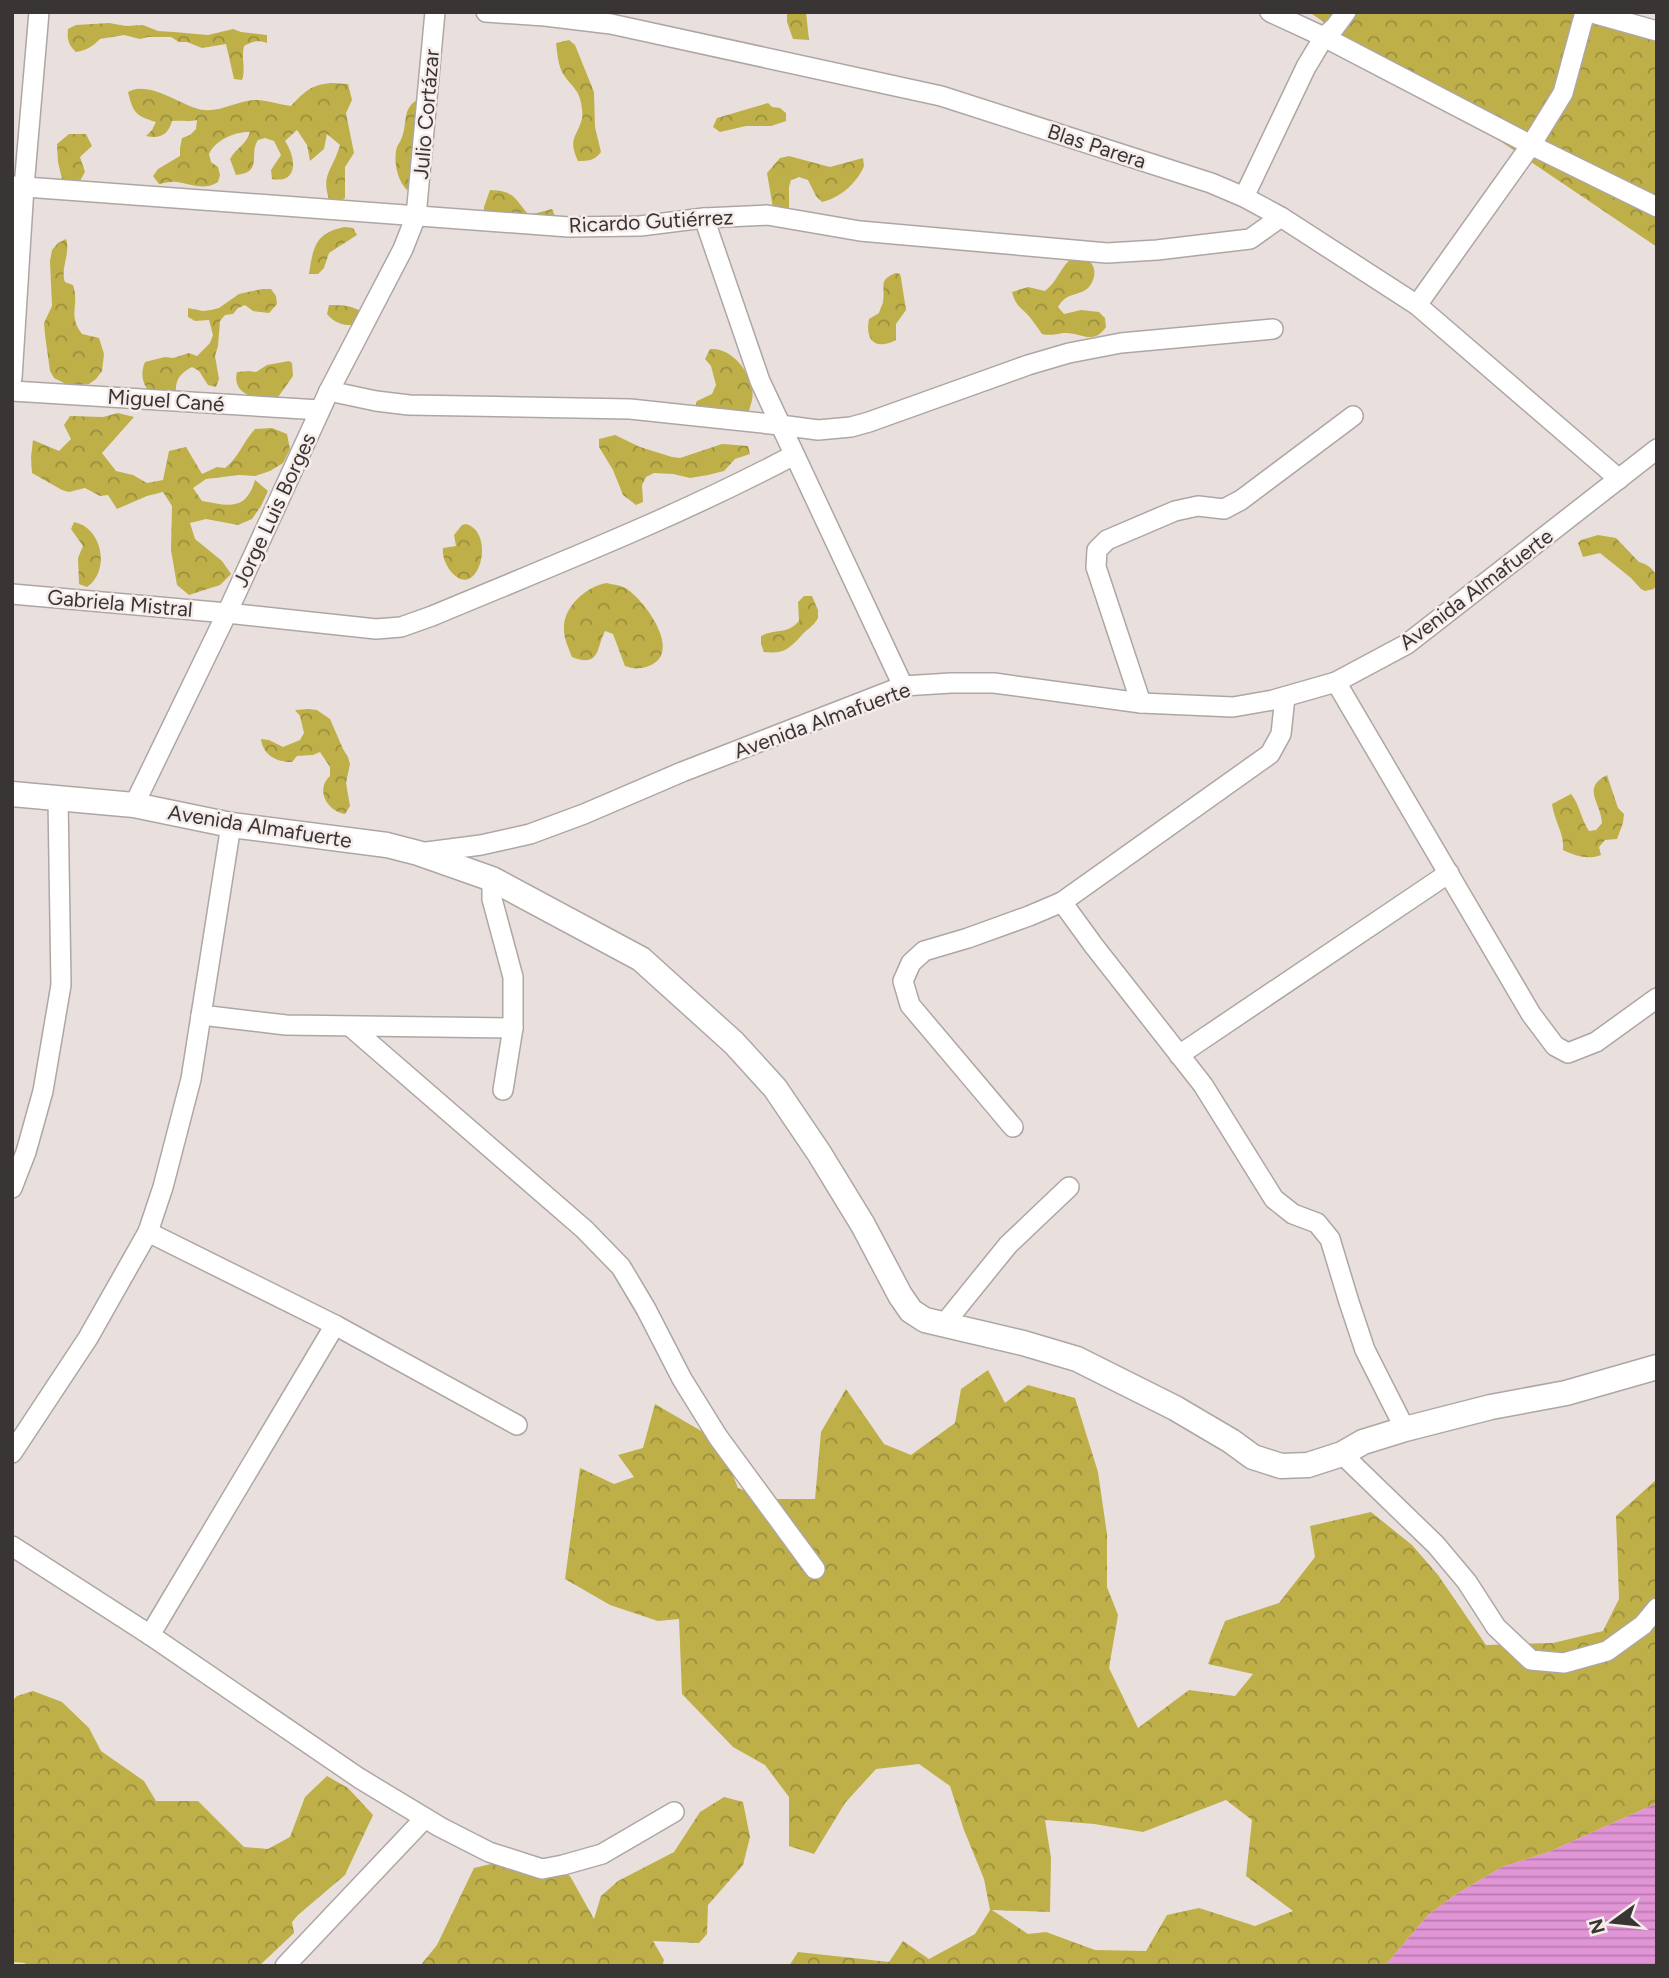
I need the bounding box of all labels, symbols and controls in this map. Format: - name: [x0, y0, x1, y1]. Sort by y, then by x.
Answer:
- street label: Julio Cortázar: [408, 48, 444, 180]
- street label: Blas Parera: [1045, 118, 1149, 174]
- street label: Ricardo Gutiérrez: [568, 204, 734, 238]
- street label: Miguel Cané: [107, 383, 225, 417]
- street label: Jorge Luis Borges: [227, 429, 321, 591]
- street label: Avenida Almafuerte: [1394, 523, 1558, 655]
- street label: Gabriela Mistral: [46, 584, 194, 622]
- street label: Avenida Almafuerte: [730, 676, 914, 764]
- street label: Avenida Almafuerte: [166, 799, 354, 853]
- north arrow: [1578, 1887, 1648, 1957]
- text: N: [1584, 1916, 1610, 1936]

